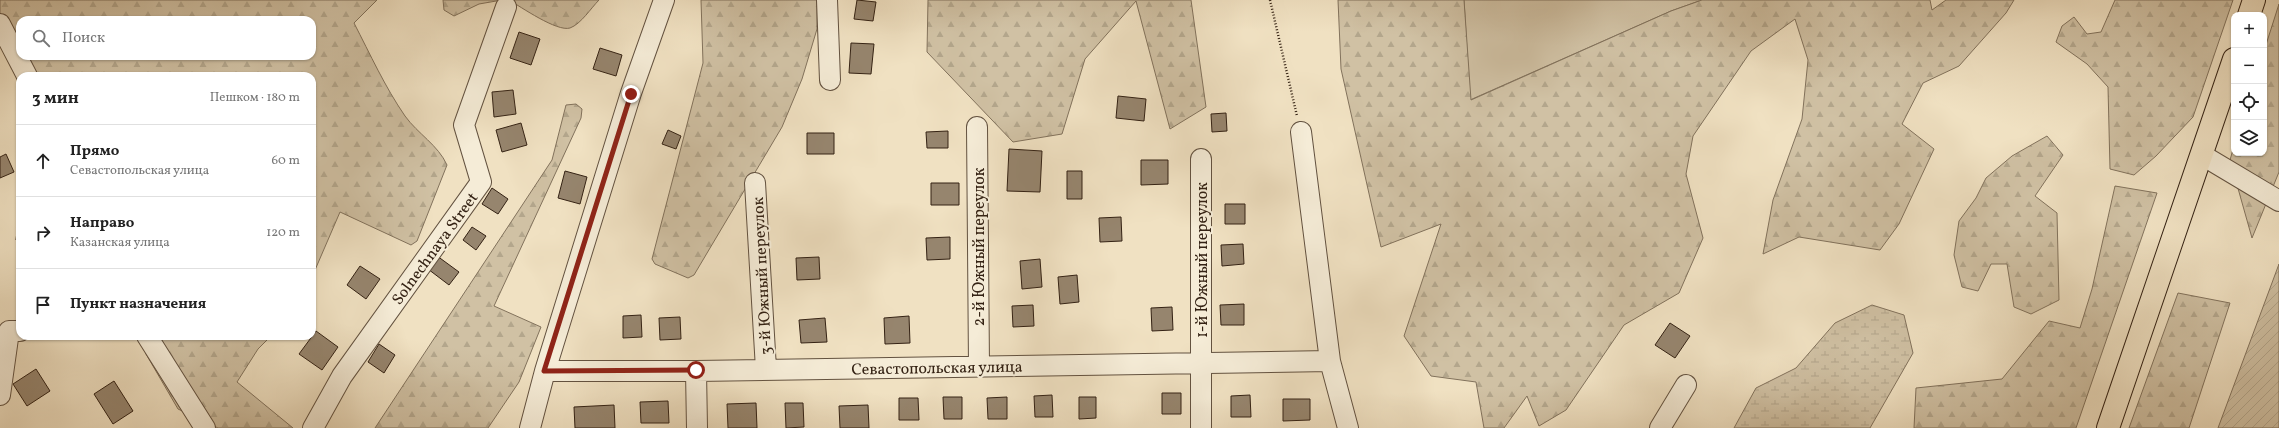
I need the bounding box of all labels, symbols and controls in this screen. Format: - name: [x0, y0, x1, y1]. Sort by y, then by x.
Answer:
- map controls: [2231, 12, 2267, 156]
- button: +: [2231, 12, 2267, 48]
- search box: [16, 16, 316, 60]
- icon: search: [30, 27, 52, 49]
- text: Поиск: [62, 28, 105, 49]
- button: −: [2231, 48, 2267, 84]
- button: locate: [2231, 84, 2267, 120]
- route end: [622, 85, 640, 103]
- text: 3 мин: [32, 87, 79, 110]
- text: Пешком · 180 m: [210, 89, 300, 107]
- button: layers: [2231, 120, 2267, 156]
- text: Прямо: [70, 141, 119, 162]
- icon: ahead: [32, 150, 54, 172]
- text: 60 m: [272, 152, 300, 170]
- text: Севастопольская улица: [70, 162, 209, 180]
- street label: 2-й Южный переулок: [969, 167, 991, 326]
- street label: 1-й Южный переулок: [1192, 182, 1214, 338]
- street label: Solnechnaya Street: [387, 188, 484, 310]
- street label: 3-й Южный переулок: [748, 196, 778, 355]
- text: Направо: [70, 213, 134, 234]
- icon: right: [32, 222, 54, 244]
- text: 120 m: [266, 224, 300, 242]
- text: Казанская улица: [70, 234, 170, 252]
- icon: arrive: [32, 294, 54, 316]
- text: Пункт назначения: [70, 294, 206, 315]
- street label: Севастопольская улица: [851, 357, 1023, 381]
- route start: [687, 361, 705, 379]

